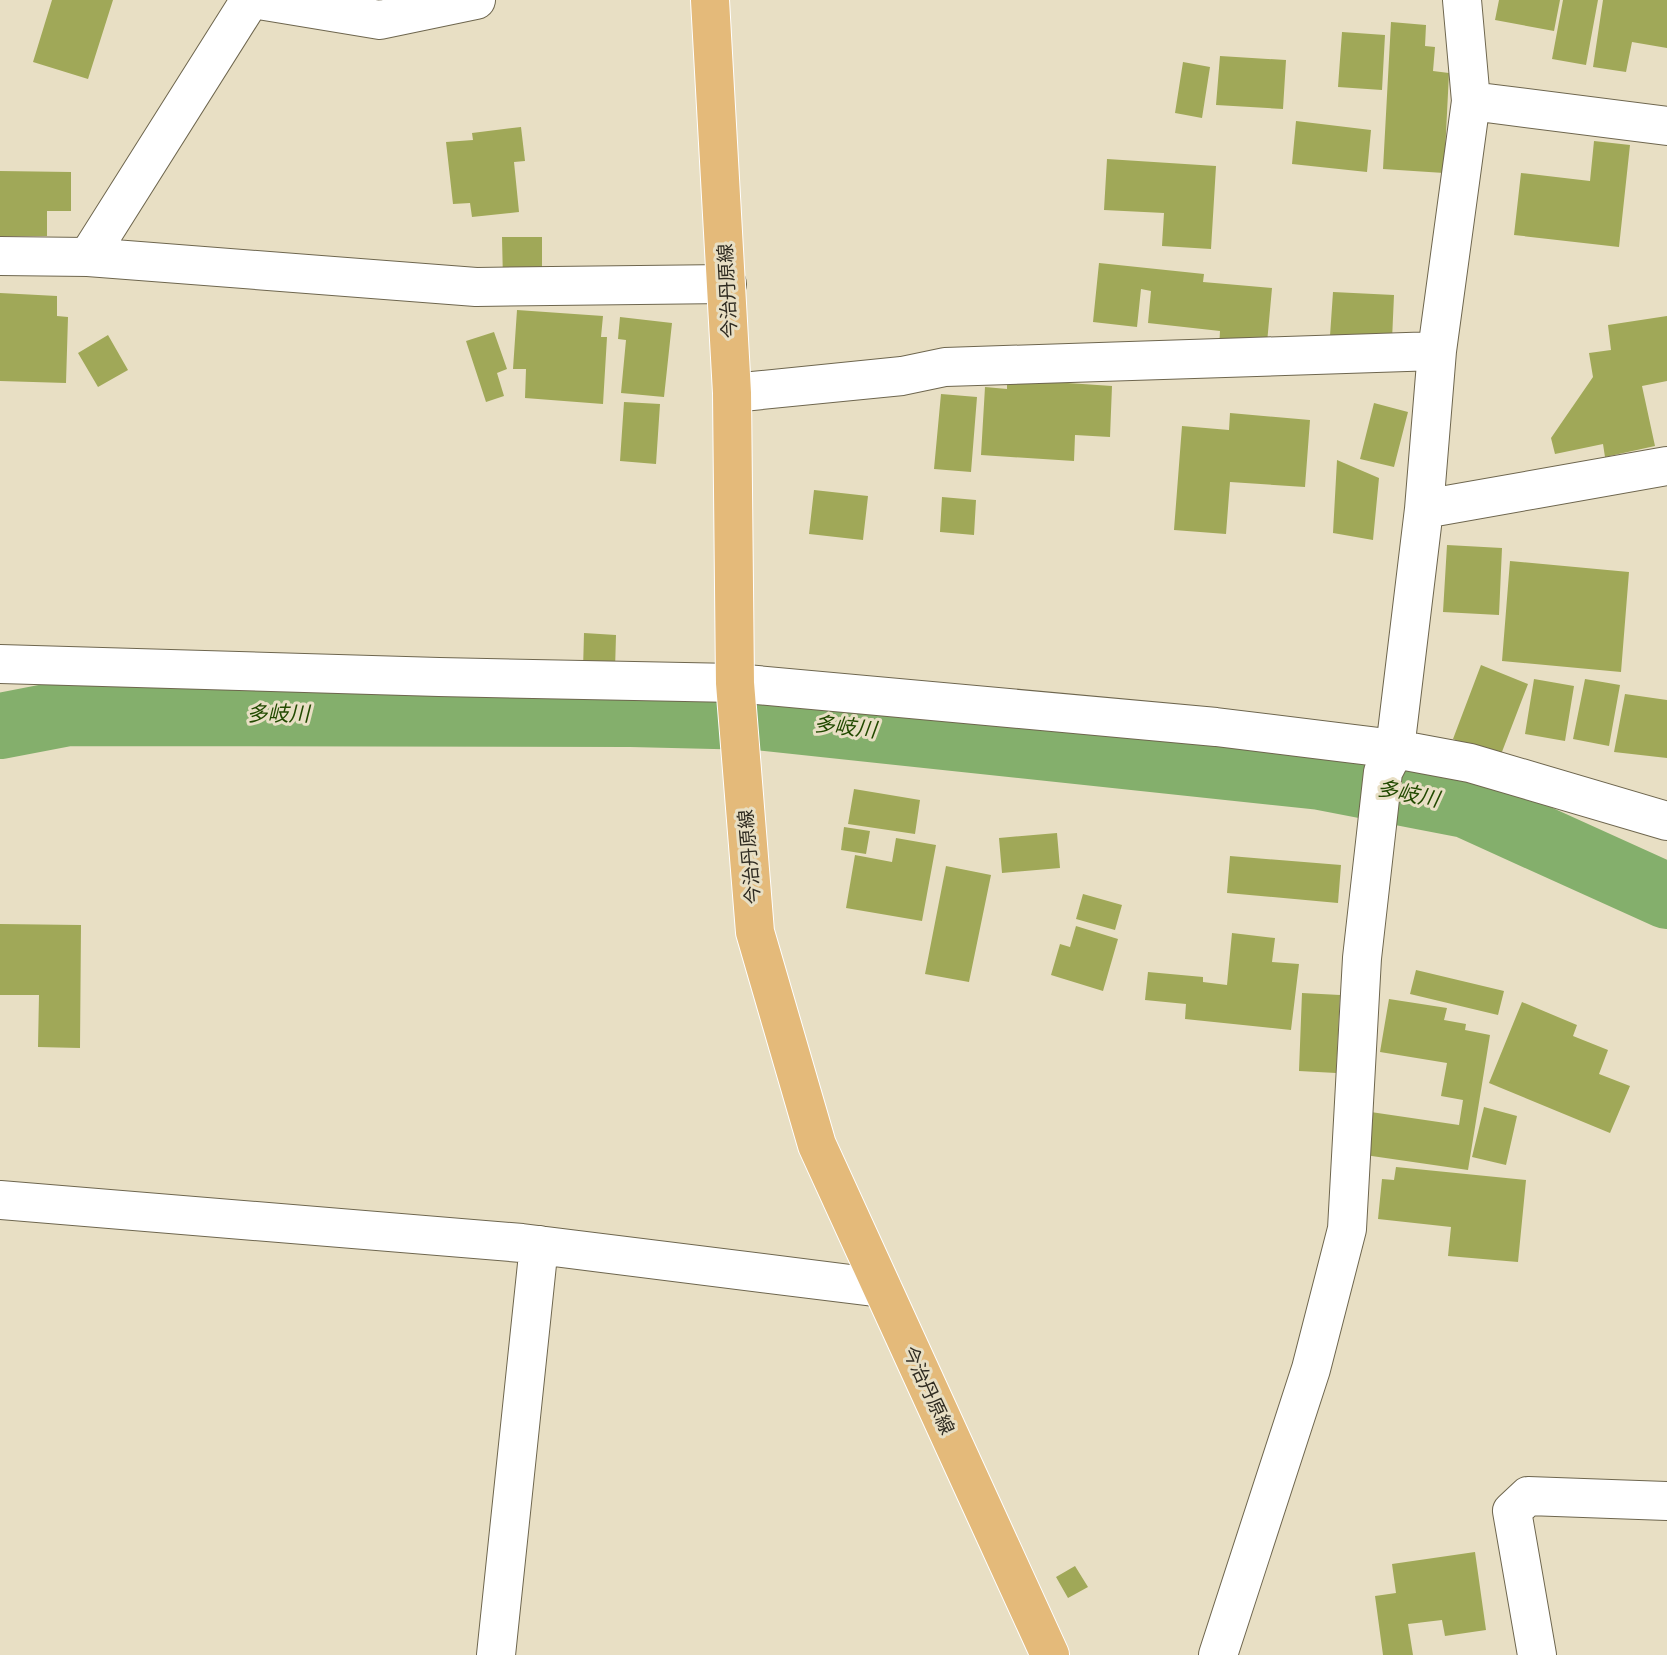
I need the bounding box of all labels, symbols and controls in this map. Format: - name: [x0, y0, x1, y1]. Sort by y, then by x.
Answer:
- street label: 今治丹原線: [715, 243, 740, 339]
- water label: 多岐川: [247, 702, 311, 725]
- water label: 多岐川: [813, 712, 880, 741]
- water label: 多岐川: [1375, 776, 1443, 811]
- street label: 今治丹原線: [735, 809, 764, 905]
- street label: 今治丹原線: [899, 1343, 958, 1438]

